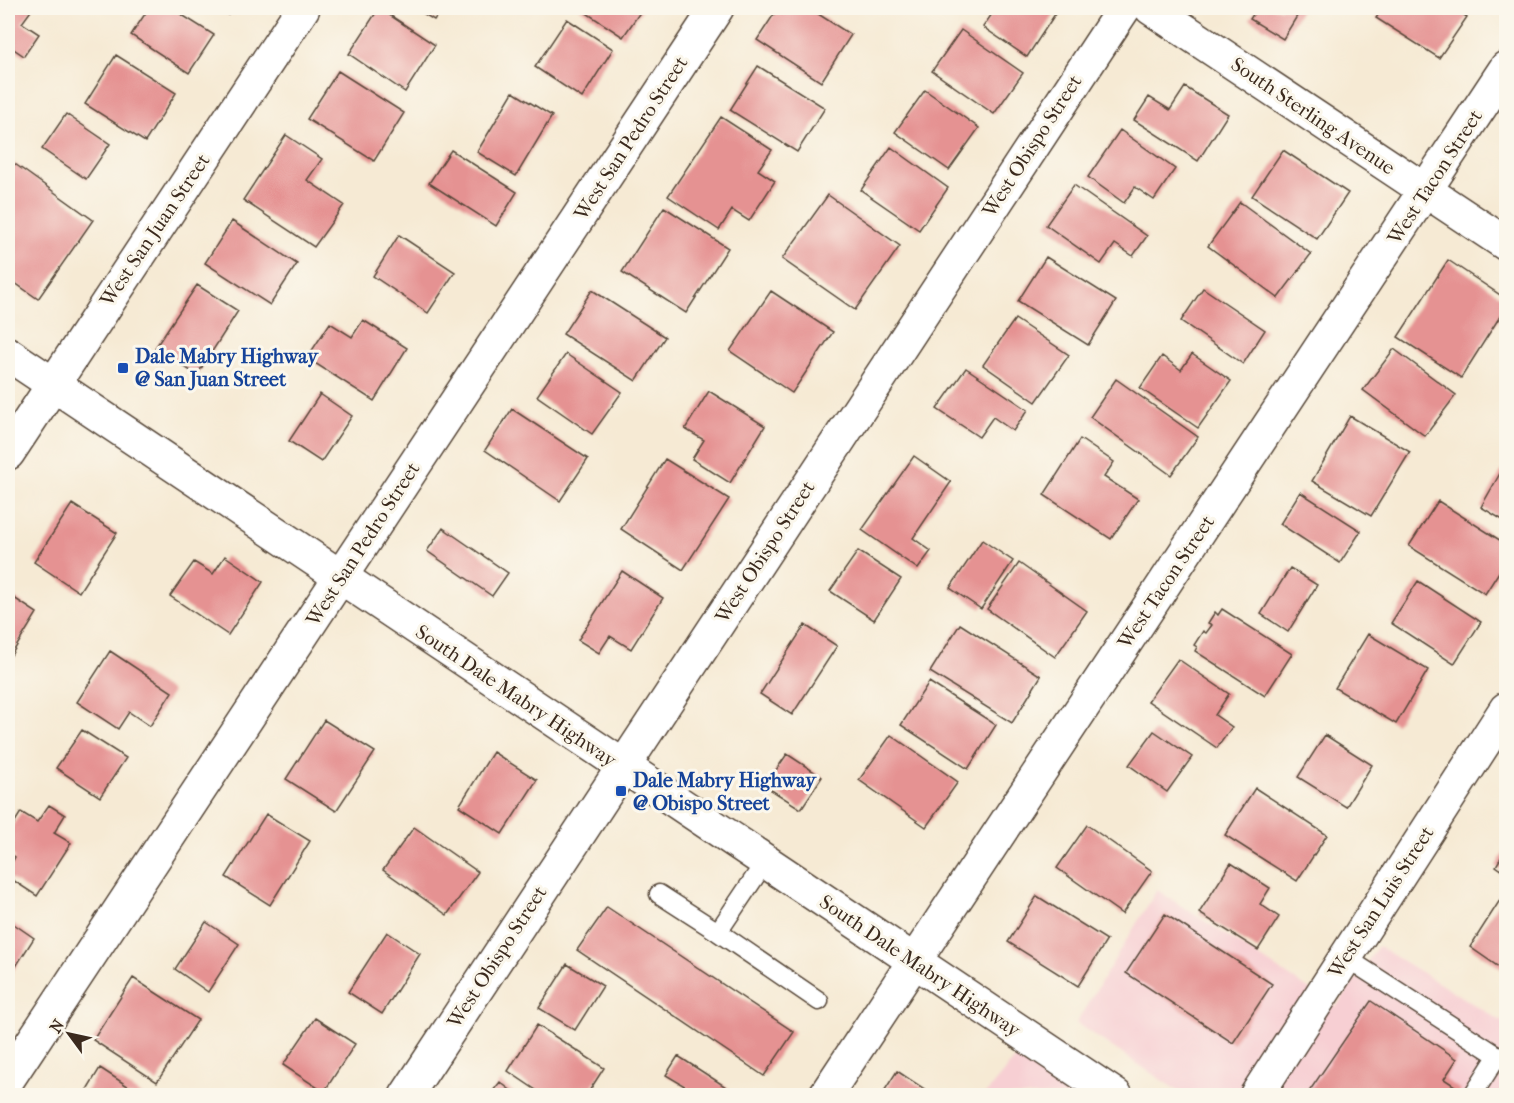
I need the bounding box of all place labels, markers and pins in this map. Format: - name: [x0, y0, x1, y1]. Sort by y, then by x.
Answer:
- place label: Dale Mabry Highway @ San Juan Street: [135, 345, 319, 391]
- marker: Dale Mabry Highway @ San Juan Street: [116, 361, 130, 375]
- place label: Dale Mabry Highway @ Obispo Street: [633, 769, 817, 815]
- marker: Dale Mabry Highway @ Obispo Street: [614, 784, 628, 798]

